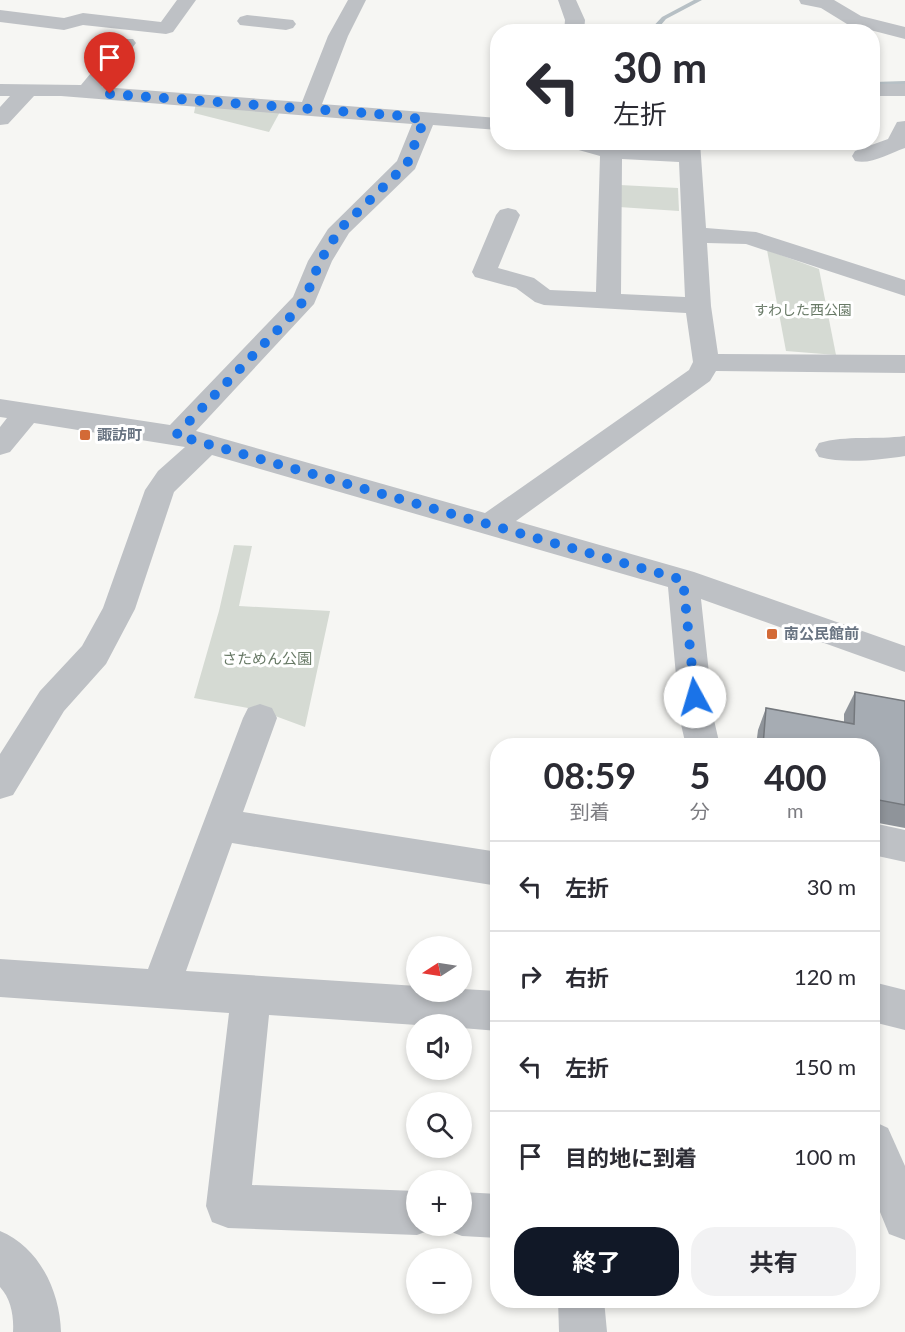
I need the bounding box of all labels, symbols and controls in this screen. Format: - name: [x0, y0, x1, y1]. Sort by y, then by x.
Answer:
- pin: [84, 32, 135, 94]
- icon: arrive: [93, 41, 126, 74]
- text: 30 m: [613, 42, 707, 92]
- icon: left: [514, 48, 592, 126]
- text: 左折: [613, 97, 667, 130]
- park label: すわした西公園: [754, 301, 852, 318]
- place label: 諏訪町: [97, 425, 142, 443]
- marker: 諏訪町: [78, 428, 92, 442]
- place label: 南公民館前: [784, 624, 859, 642]
- marker: 南公民館前: [765, 627, 779, 641]
- park label: さためん公園: [222, 649, 312, 667]
- position arrow: [663, 665, 727, 729]
- text: 08:59: [543, 753, 636, 797]
- text: 5: [690, 753, 711, 797]
- text: 400: [764, 755, 827, 799]
- text: m: [787, 798, 803, 822]
- text: 到着: [570, 799, 610, 823]
- text: 分: [690, 799, 710, 823]
- icon: left: [514, 870, 547, 903]
- text: 30 m: [807, 873, 856, 900]
- text: 左折: [565, 874, 609, 901]
- north arrow: [406, 936, 472, 1002]
- map controls: [406, 936, 472, 1314]
- icon: right: [514, 960, 547, 993]
- text: 120 m: [794, 963, 856, 990]
- text: 右折: [565, 964, 609, 991]
- button: sound: [406, 1014, 472, 1080]
- icon: left: [514, 1050, 547, 1083]
- text: 150 m: [794, 1053, 856, 1080]
- text: 左折: [565, 1054, 609, 1081]
- button: search: [406, 1092, 472, 1158]
- icon: arrive: [514, 1140, 547, 1173]
- text: 100 m: [794, 1143, 856, 1170]
- text: 目的地に到着: [565, 1144, 697, 1171]
- button: +: [406, 1170, 472, 1236]
- button: 終了: [514, 1227, 679, 1296]
- button: 共有: [691, 1227, 856, 1296]
- button: −: [406, 1248, 472, 1314]

